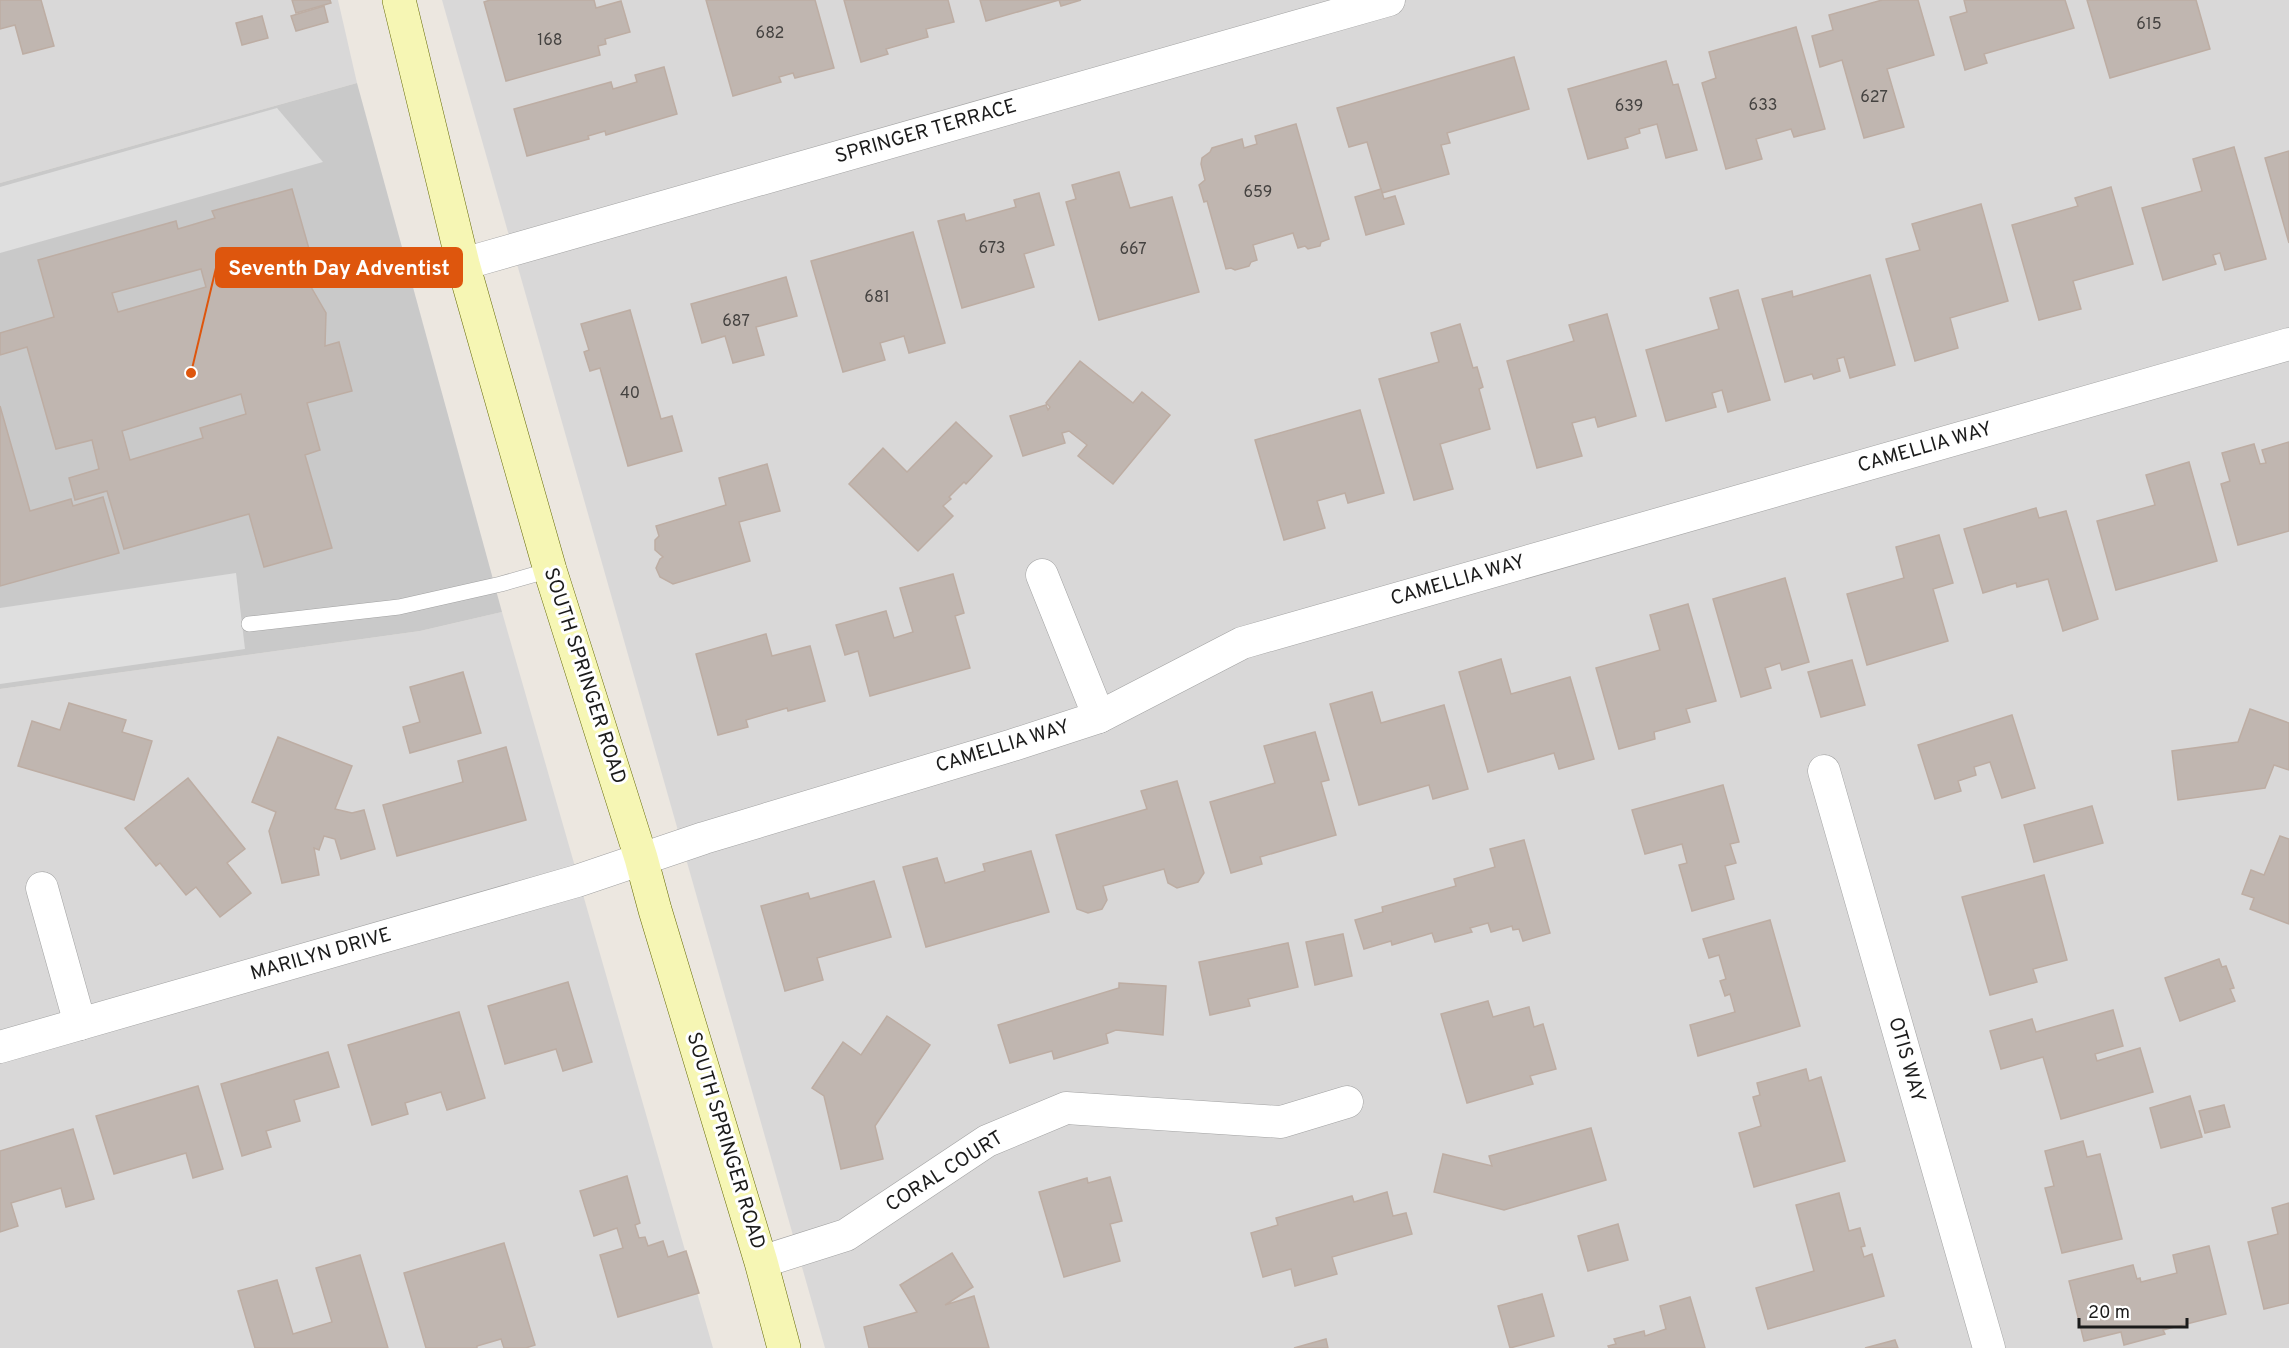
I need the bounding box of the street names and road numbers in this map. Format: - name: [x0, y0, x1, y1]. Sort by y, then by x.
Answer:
- street label: SPRINGER TERRACE: [832, 94, 1020, 170]
- street label: CAMELLIA WAY: [1855, 416, 1995, 480]
- street label: CAMELLIA WAY: [1388, 549, 1528, 613]
- street label: SOUTH SPRINGER ROAD: [537, 565, 631, 787]
- street label: CAMELLIA WAY: [933, 714, 1073, 780]
- street label: MARILYN DRIVE: [247, 922, 395, 988]
- street label: OTIS WAY: [1881, 1014, 1931, 1106]
- street label: SOUTH SPRINGER ROAD: [680, 1029, 770, 1253]
- street label: CORAL COURT: [881, 1125, 1009, 1219]

